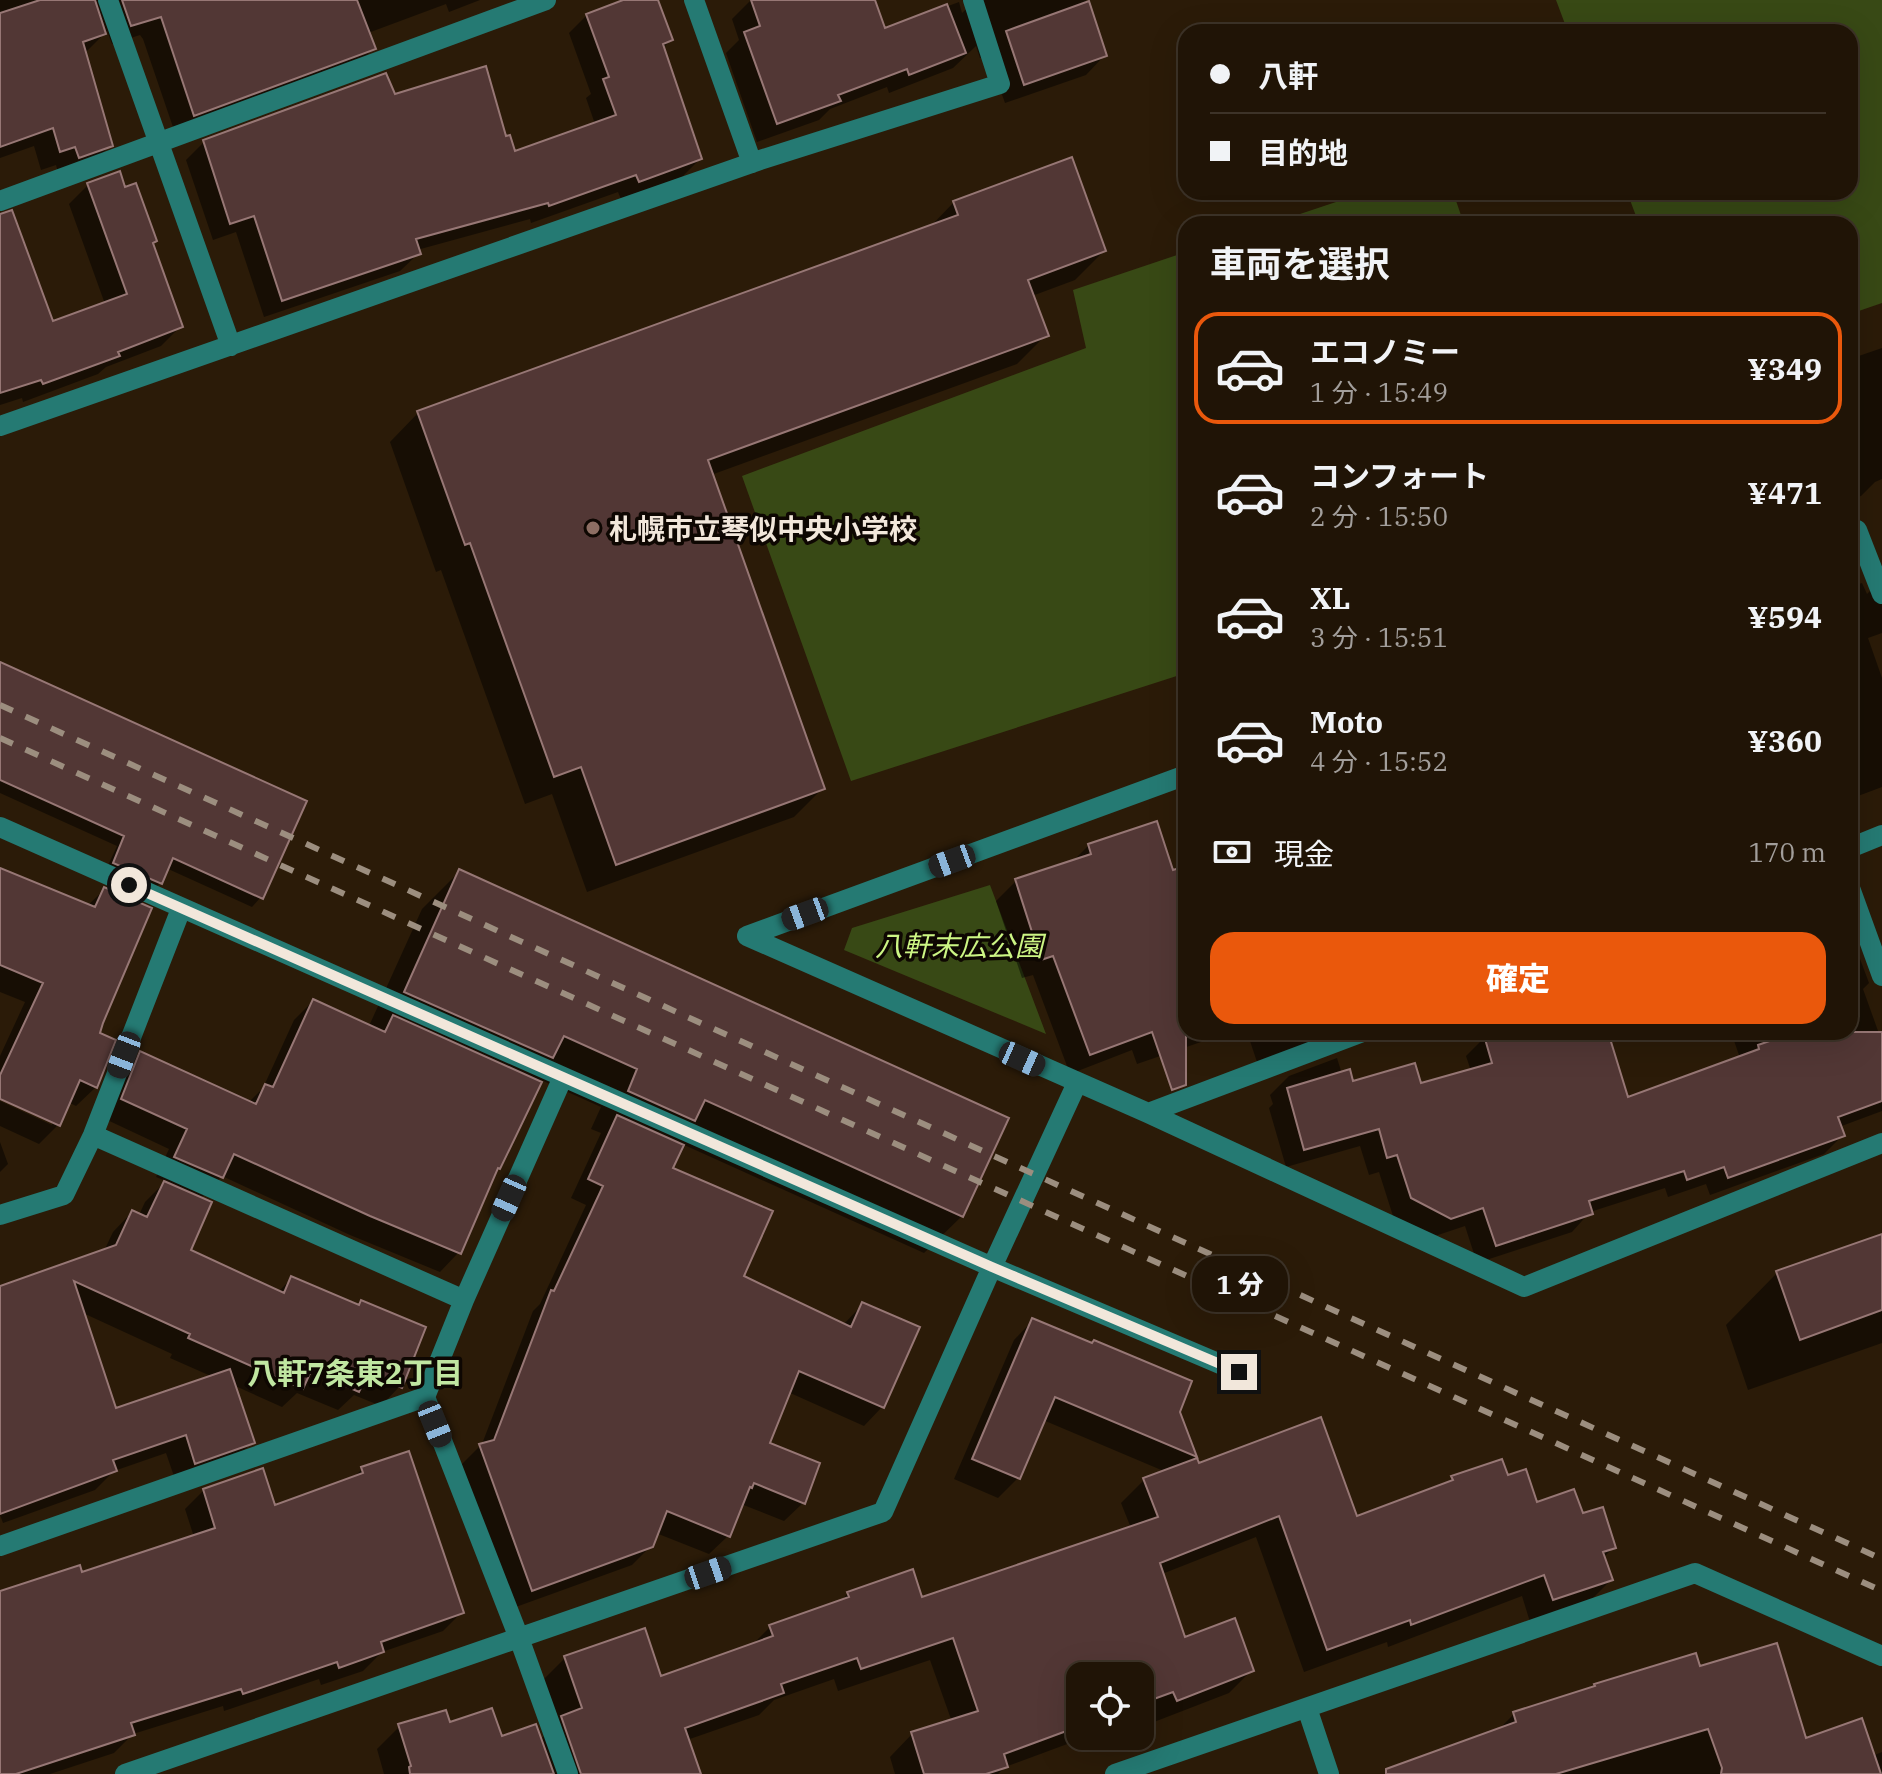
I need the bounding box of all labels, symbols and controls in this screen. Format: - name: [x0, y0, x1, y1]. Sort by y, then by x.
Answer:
- text: 八軒: [1258, 56, 1318, 95]
- text: 目的地: [1258, 133, 1348, 172]
- text: 車両を選択: [1210, 240, 1390, 287]
- icon: car: [1214, 332, 1286, 404]
- text: エコノミー: [1310, 332, 1460, 371]
- text: ¥349: [1748, 349, 1822, 388]
- text: 1 分 · 15:49: [1310, 375, 1448, 409]
- icon: car: [1214, 456, 1286, 528]
- text: コンフォート: [1310, 456, 1489, 495]
- text: ¥471: [1748, 473, 1822, 512]
- text: 2 分 · 15:50: [1310, 499, 1448, 533]
- place label: 札幌市立琴似中央小学校: [609, 510, 917, 547]
- marker: 札幌市立琴似中央小学校: [584, 519, 602, 537]
- text: XL: [1310, 578, 1350, 617]
- icon: car: [1214, 580, 1286, 652]
- text: ¥594: [1748, 597, 1822, 636]
- text: 3 分 · 15:51: [1310, 620, 1448, 654]
- text: Moto: [1310, 702, 1383, 741]
- icon: car: [1214, 704, 1286, 776]
- text: ¥360: [1748, 721, 1822, 760]
- text: 4 分 · 15:52: [1310, 744, 1448, 778]
- icon: cash: [1210, 830, 1254, 874]
- text: 現金: [1274, 834, 1334, 873]
- text: 170 m: [1748, 835, 1826, 869]
- car: [925, 842, 979, 880]
- route start: [111, 867, 147, 903]
- car: [778, 895, 832, 933]
- park label: 八軒末広公園: [875, 927, 1047, 964]
- button: 確定: [1210, 932, 1826, 1024]
- car: [104, 1028, 144, 1082]
- car: [995, 1038, 1049, 1080]
- car: [488, 1171, 530, 1225]
- callout: 1 分: [1191, 1256, 1287, 1312]
- text: 1 分: [1216, 1267, 1264, 1301]
- district label: 八軒7条東2丁目: [247, 1353, 463, 1392]
- route end: [1221, 1354, 1257, 1390]
- car: [415, 1397, 455, 1451]
- car: [681, 1554, 735, 1592]
- map controls: [1066, 1662, 1154, 1750]
- button: locate: [1066, 1662, 1154, 1750]

